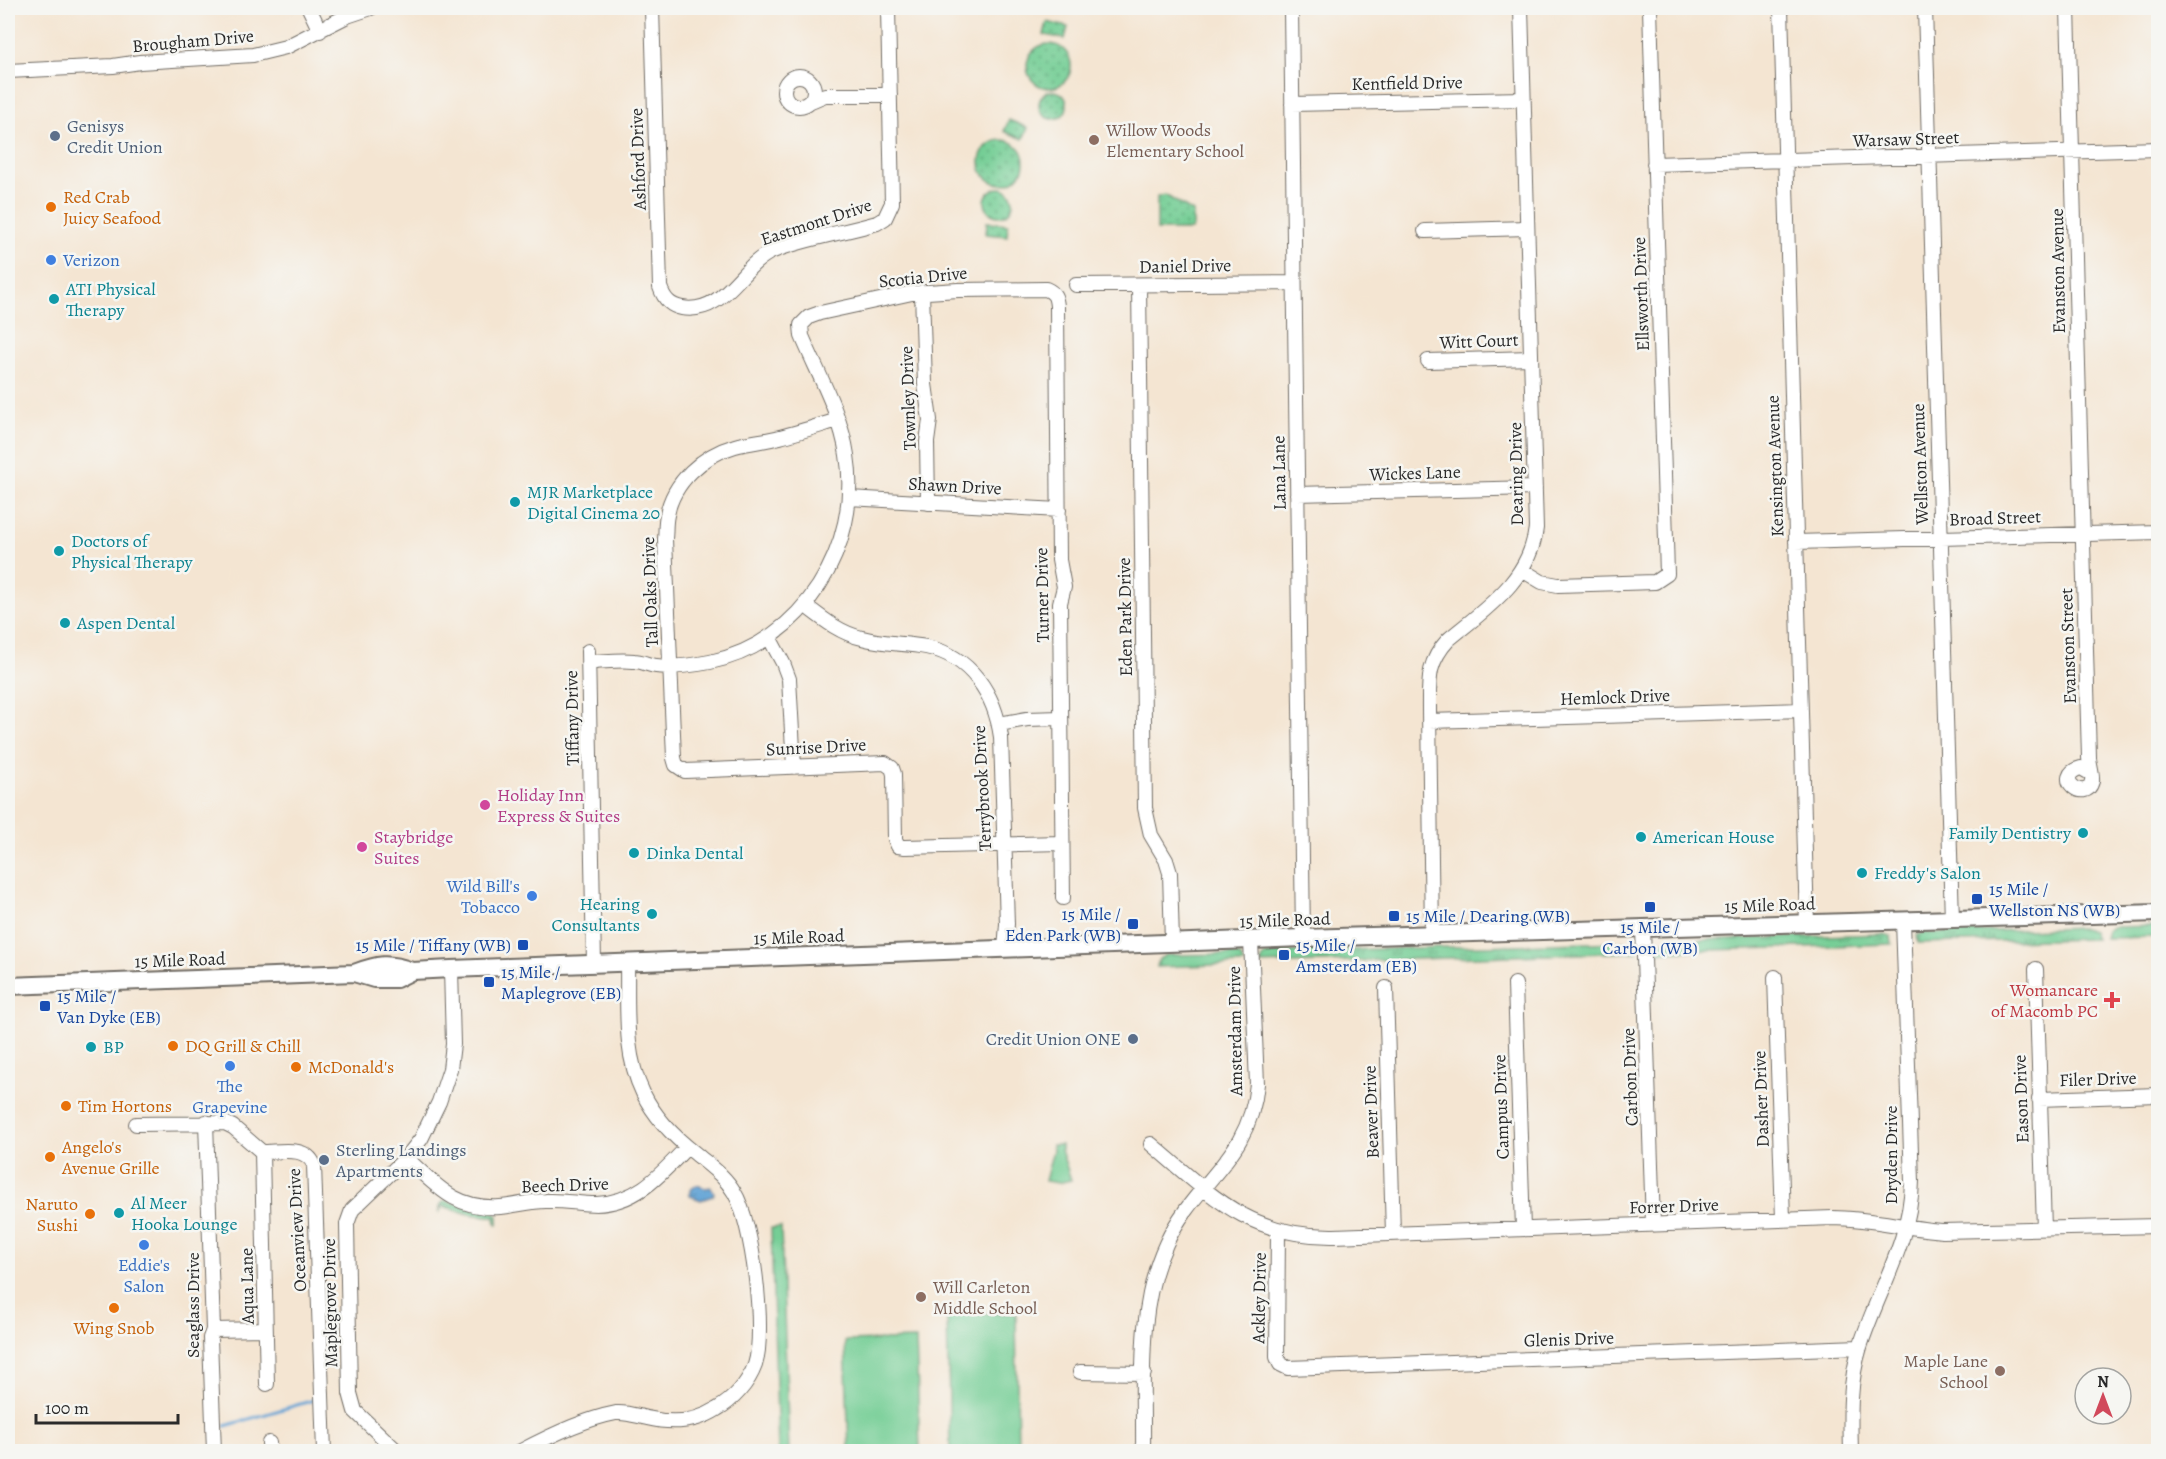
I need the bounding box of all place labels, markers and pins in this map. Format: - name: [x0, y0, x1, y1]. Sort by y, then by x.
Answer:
- place label: Genisys Credit Union: [67, 114, 163, 159]
- place label: Willow Woods Elementary School: [1105, 118, 1244, 163]
- marker: Genisys Credit Union: [48, 129, 62, 143]
- marker: Willow Woods Elementary School: [1087, 133, 1101, 147]
- place label: Red Crab Juicy Seafood: [63, 185, 162, 230]
- marker: Red Crab Juicy Seafood: [44, 200, 58, 214]
- place label: Verizon: [62, 248, 120, 272]
- marker: Verizon: [44, 253, 58, 267]
- place label: ATI Physical Therapy: [65, 277, 156, 322]
- marker: ATI Physical Therapy: [47, 292, 61, 306]
- place label: MJR Marketplace Digital Cinema 20: [527, 480, 660, 525]
- marker: MJR Marketplace Digital Cinema 20: [508, 495, 522, 509]
- place label: Doctors of Physical Therapy: [71, 529, 194, 574]
- marker: Doctors of Physical Therapy: [52, 544, 66, 558]
- place label: Aspen Dental: [76, 611, 176, 635]
- marker: Aspen Dental: [58, 616, 72, 630]
- place label: Holiday Inn Express & Suites: [497, 783, 620, 828]
- marker: Holiday Inn Express & Suites: [478, 798, 492, 812]
- place label: Family Dentistry: [1948, 821, 2072, 845]
- place label: Staybridge Suites: [374, 825, 453, 870]
- place label: American House: [1652, 825, 1775, 849]
- marker: Family Dentistry: [2076, 826, 2090, 840]
- marker: American House: [1634, 830, 1648, 844]
- marker: Staybridge Suites: [355, 840, 369, 854]
- place label: Dinka Dental: [646, 841, 744, 865]
- marker: Dinka Dental: [627, 846, 641, 860]
- place label: Freddy's Salon: [1874, 861, 1981, 885]
- marker: Freddy's Salon: [1855, 866, 1869, 880]
- place label: Wild Bill's Tobacco: [445, 874, 520, 919]
- place label: 15 Mile / Wellston NS (WB): [1988, 877, 2120, 922]
- marker: Wild Bill's Tobacco: [525, 889, 539, 903]
- place label: Hearing Consultants: [552, 892, 640, 937]
- marker: 15 Mile / Wellston NS (WB): [1970, 892, 1984, 906]
- marker: 15 Mile / Carbon (WB): [1643, 900, 1657, 914]
- place label: 15 Mile / Eden Park (WB): [1005, 902, 1121, 947]
- place label: 15 Mile / Dearing (WB): [1406, 904, 1570, 928]
- marker: Hearing Consultants: [645, 907, 659, 921]
- marker: 15 Mile / Dearing (WB): [1387, 909, 1401, 923]
- place label: 15 Mile / Carbon (WB): [1602, 915, 1698, 960]
- marker: 15 Mile / Eden Park (WB): [1126, 917, 1140, 931]
- place label: 15 Mile / Tiffany (WB): [355, 933, 511, 957]
- place label: 15 Mile / Amsterdam (EB): [1295, 933, 1417, 978]
- marker: 15 Mile / Tiffany (WB): [516, 938, 530, 952]
- marker: 15 Mile / Amsterdam (EB): [1277, 948, 1291, 962]
- place label: 15 Mile / Maplegrove (EB): [501, 960, 621, 1005]
- marker: 15 Mile / Maplegrove (EB): [482, 975, 496, 989]
- place label: Womancare of Macomb PC: [1991, 978, 2098, 1023]
- place label: 15 Mile / Van Dyke (EB): [56, 984, 161, 1029]
- marker: Womancare of Macomb PC: [2103, 991, 2121, 1009]
- marker: 15 Mile / Van Dyke (EB): [38, 999, 52, 1013]
- place label: Credit Union ONE: [986, 1027, 1121, 1051]
- marker: Credit Union ONE: [1126, 1032, 1140, 1046]
- place label: DQ Grill & Chill: [185, 1034, 301, 1058]
- place label: BP: [103, 1035, 124, 1059]
- marker: DQ Grill & Chill: [166, 1039, 180, 1053]
- marker: BP: [84, 1040, 98, 1054]
- place label: McDonald's: [308, 1055, 394, 1079]
- marker: The Grapevine: [223, 1059, 237, 1073]
- marker: McDonald's: [289, 1060, 303, 1074]
- place label: The Grapevine: [192, 1074, 268, 1119]
- place label: Tim Hortons: [78, 1094, 172, 1118]
- marker: Tim Hortons: [59, 1099, 73, 1113]
- place label: Angelo's Avenue Grille: [61, 1135, 160, 1180]
- place label: Sterling Landings Apartments: [335, 1138, 467, 1183]
- marker: Angelo's Avenue Grille: [43, 1150, 57, 1164]
- marker: Sterling Landings Apartments: [317, 1153, 331, 1167]
- place label: Al Meer Hooka Lounge: [130, 1191, 237, 1236]
- place label: Naruto Sushi: [25, 1192, 78, 1237]
- marker: Al Meer Hooka Lounge: [112, 1206, 126, 1220]
- marker: Naruto Sushi: [83, 1207, 97, 1221]
- marker: Eddie's Salon: [137, 1238, 151, 1252]
- place label: Eddie's Salon: [118, 1253, 170, 1298]
- place label: Will Carleton Middle School: [932, 1275, 1038, 1320]
- marker: Will Carleton Middle School: [914, 1290, 928, 1304]
- marker: Wing Snob: [107, 1301, 121, 1315]
- place label: Wing Snob: [73, 1316, 154, 1340]
- place label: Maple Lane School: [1904, 1349, 1989, 1394]
- marker: Maple Lane School: [1993, 1364, 2007, 1378]

